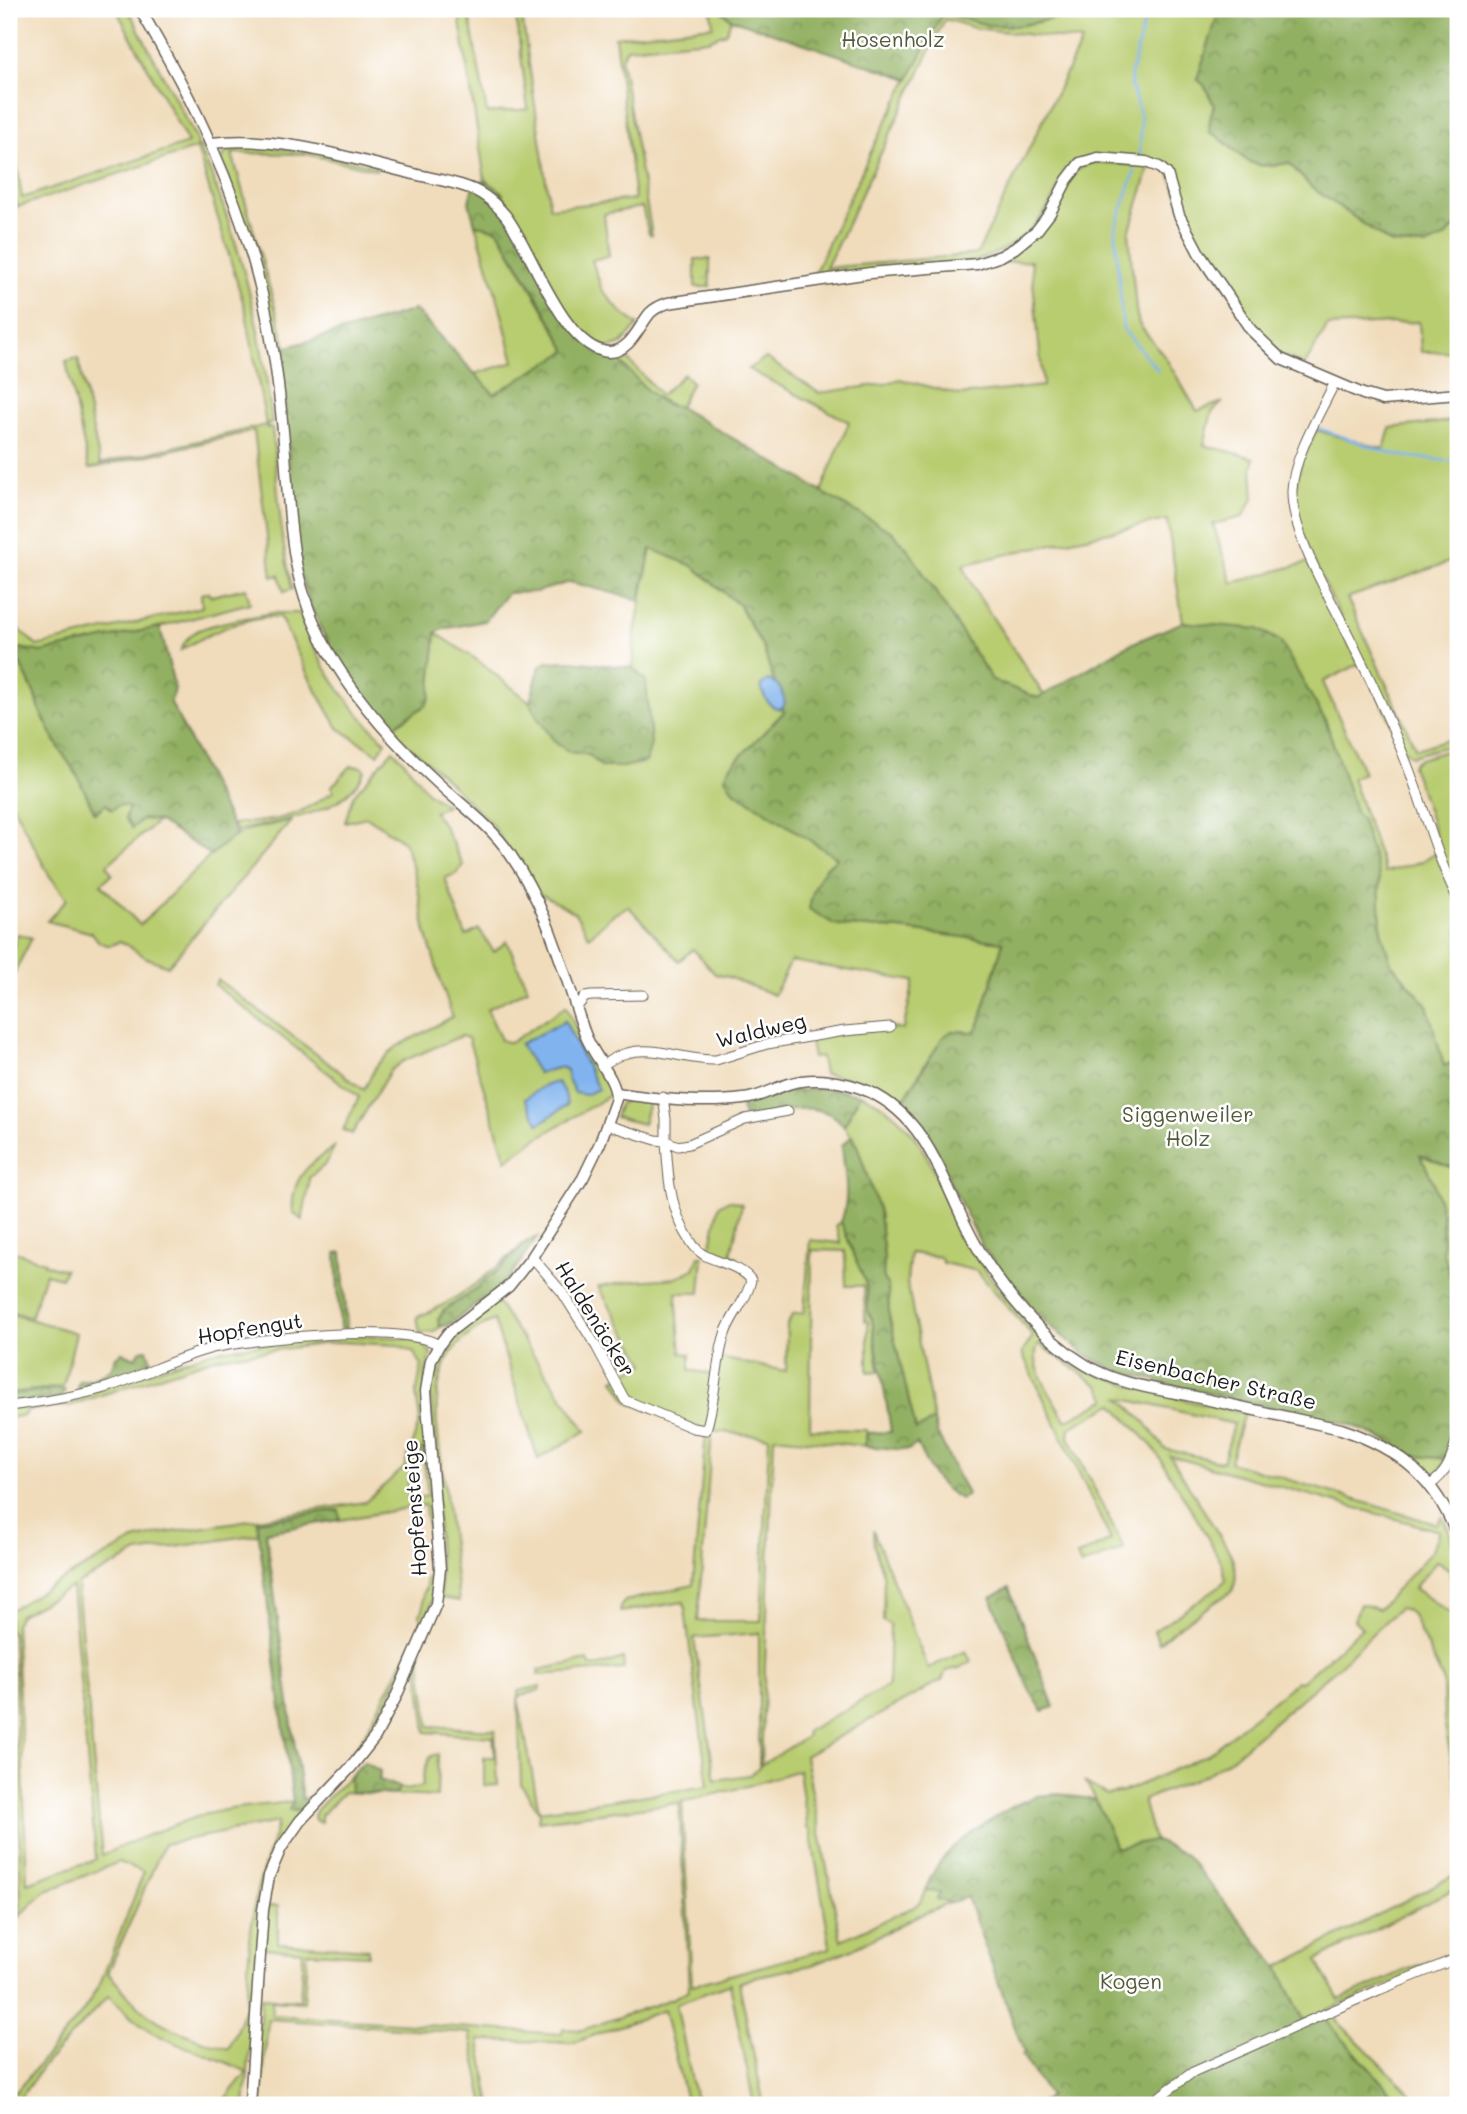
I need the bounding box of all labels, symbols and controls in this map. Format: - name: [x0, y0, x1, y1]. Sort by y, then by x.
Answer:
- park label: Hosenholz: [841, 25, 945, 52]
- street label: Waldweg: [713, 1006, 808, 1053]
- park label: Siggenweiler Holz: [1122, 1100, 1254, 1151]
- street label: Haldenäcker: [550, 1255, 643, 1381]
- street label: Hopfengut: [195, 1306, 304, 1349]
- street label: Eisenbacher Straße: [1113, 1342, 1319, 1415]
- street label: Hopfensteige: [395, 1439, 432, 1578]
- park label: Kogen: [1100, 1967, 1162, 1994]

